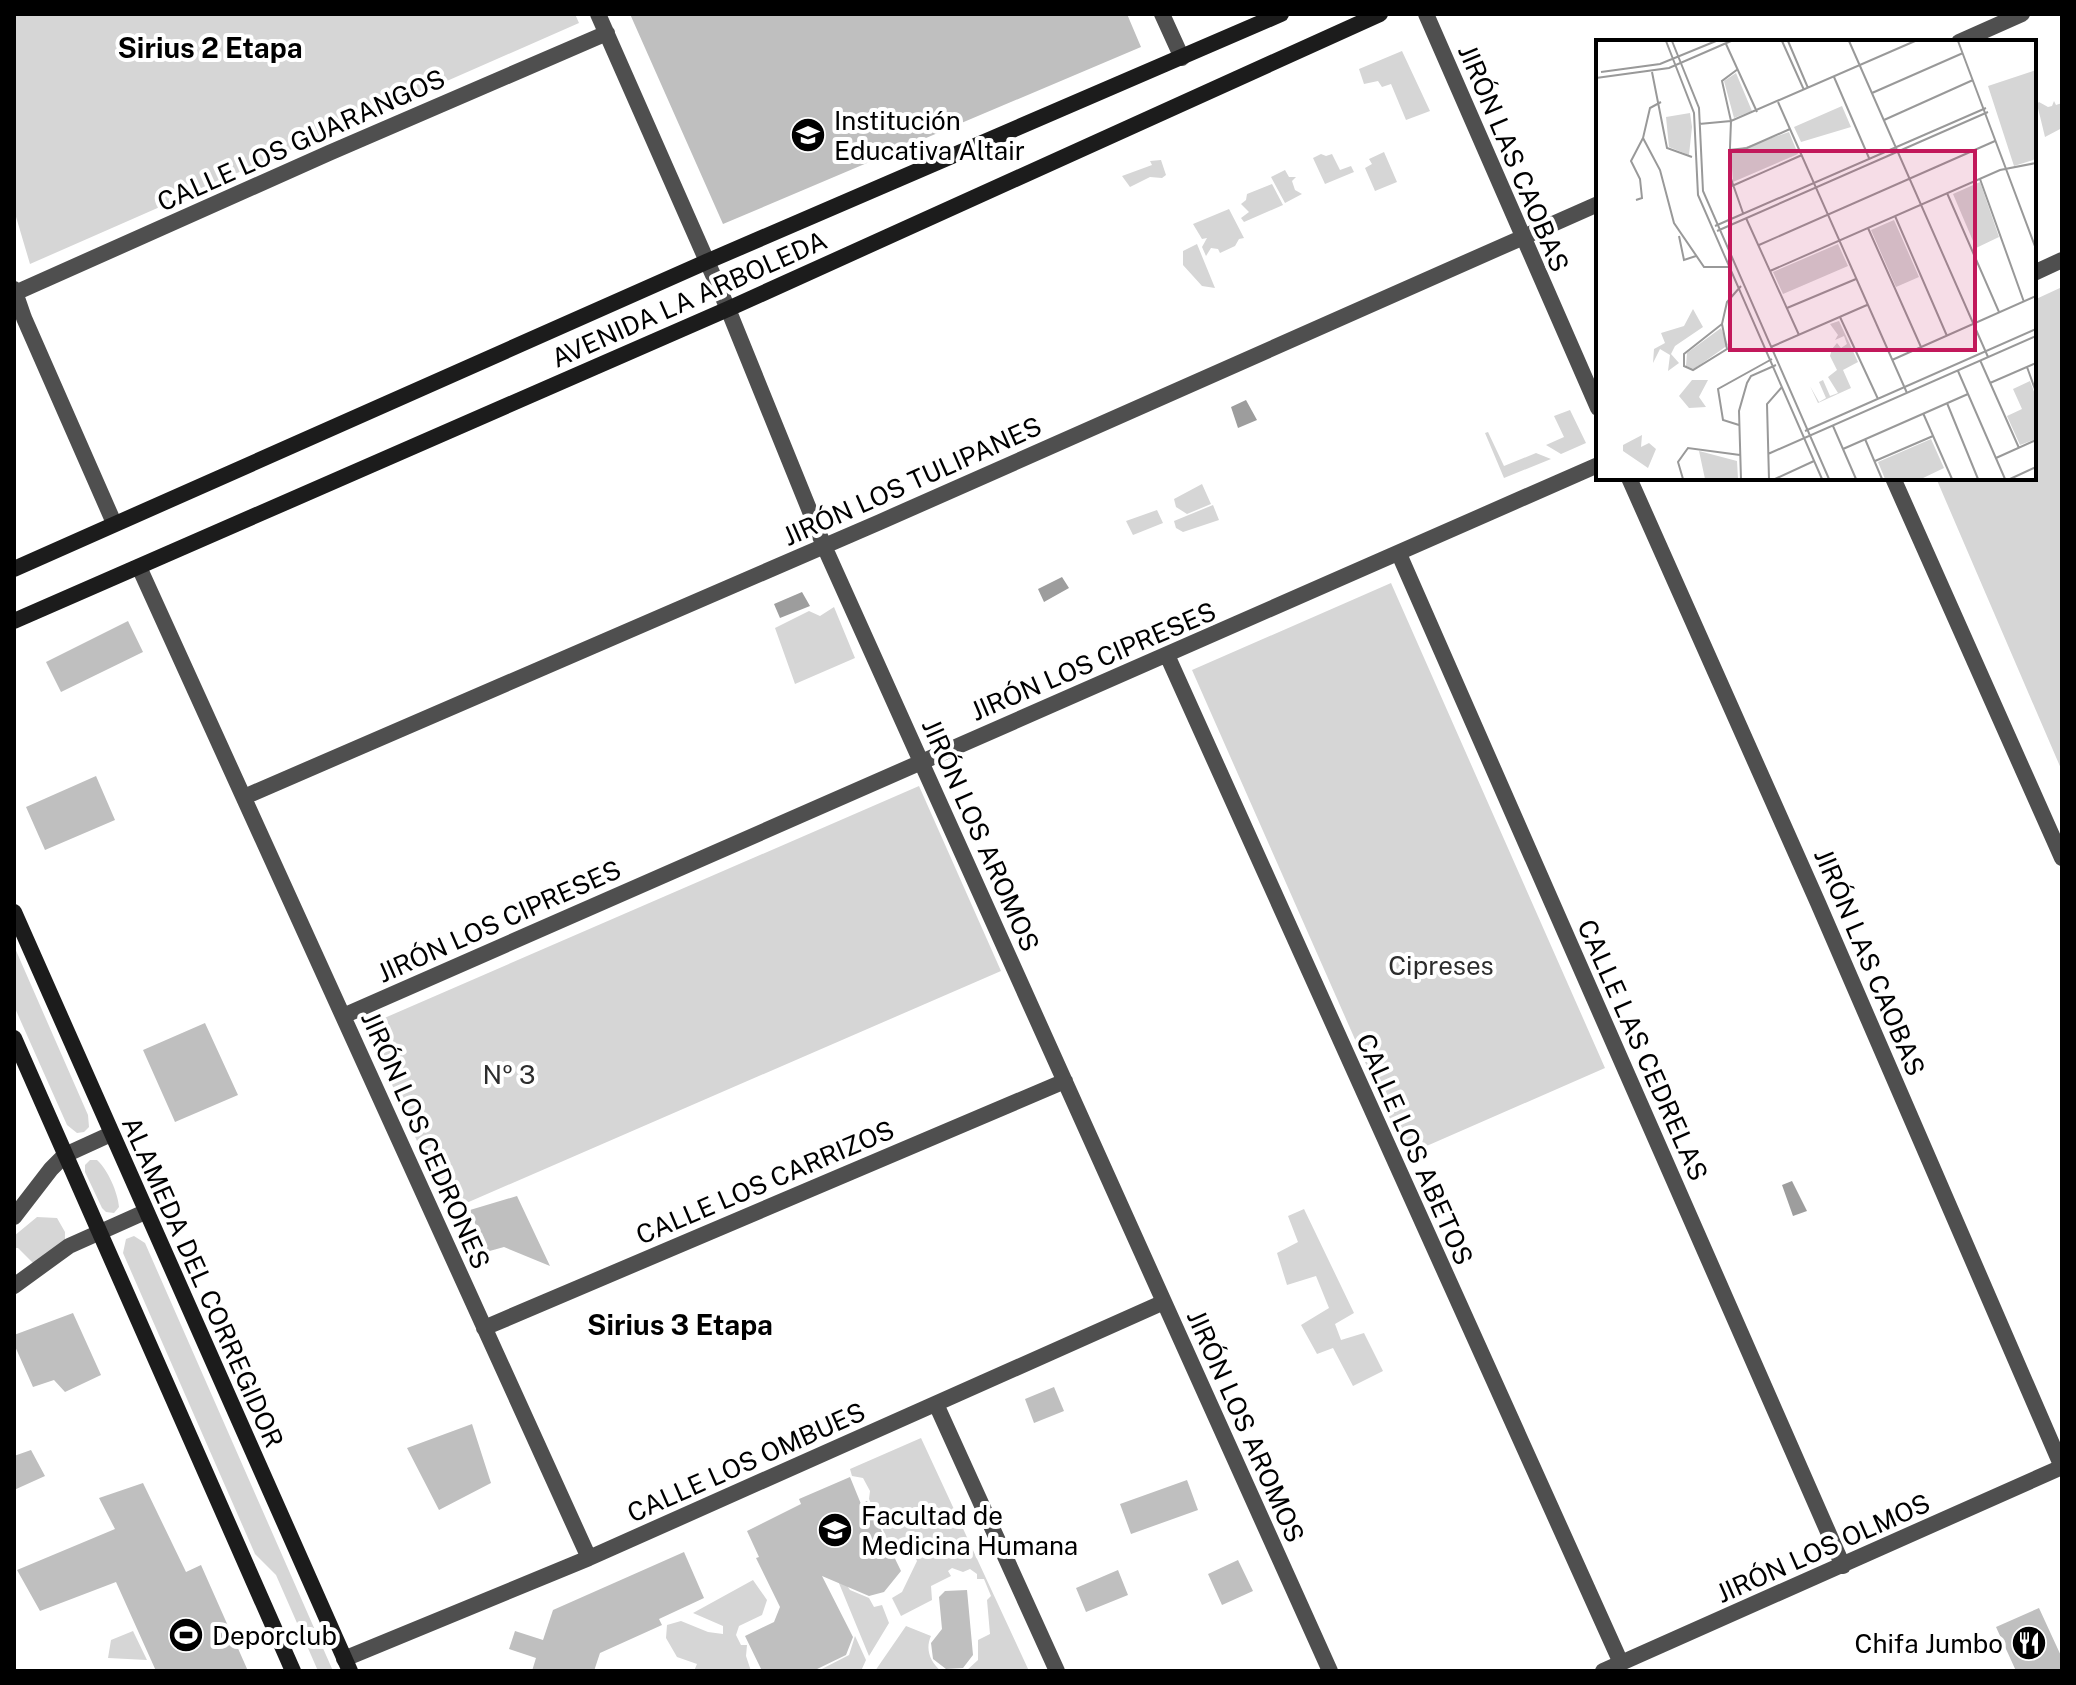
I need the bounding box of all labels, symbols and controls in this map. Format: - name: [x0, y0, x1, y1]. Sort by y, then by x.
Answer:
- district label: Sirius 2 Etapa: [117, 31, 303, 64]
- street label: JIRÓN LAS CAOBAS: [1452, 40, 1576, 276]
- inset map: [1596, 40, 2036, 480]
- street label: CALLE LOS GUARANGOS: [152, 62, 450, 218]
- place label: Institución Educativa Altair: [834, 105, 1025, 166]
- school or university icon: Institución Educativa Altair: [789, 116, 827, 154]
- street label: AVENIDA LA ARBOLEDA: [547, 224, 831, 374]
- street label: JIRÓN LOS TULIPANES: [778, 410, 1046, 552]
- street label: JIRÓN LOS CIPRESES: [966, 595, 1220, 727]
- street label: JIRÓN LOS AROMOS: [916, 714, 1046, 956]
- street label: JIRÓN LAS CAOBAS: [1808, 844, 1932, 1080]
- street label: JIRÓN LOS CIPRESES: [372, 853, 626, 989]
- street label: CALLE LAS CEDRELAS: [1571, 915, 1715, 1185]
- park label: Cipreses: [1388, 950, 1494, 981]
- street label: JIRÓN LOS CEDRONES: [355, 1006, 497, 1274]
- street label: CALLE LOS ABETOS: [1350, 1028, 1480, 1270]
- park label: Nº 3: [483, 1059, 535, 1090]
- street label: ALAMEDA DEL CORREGIDOR: [116, 1112, 290, 1452]
- street label: CALLE LOS CARRIZOS: [631, 1114, 899, 1250]
- street label: JIRÓN LOS AROMOS: [1181, 1305, 1311, 1547]
- district label: Sirius 3 Etapa: [587, 1308, 773, 1341]
- street label: CALLE LOS OMBUES: [622, 1396, 870, 1528]
- street label: JIRÓN LOS OLMOS: [1711, 1487, 1935, 1609]
- place label: Facultad de Medicina Humana: [861, 1500, 1078, 1561]
- school or university icon: Facultad de Medicina Humana: [816, 1511, 854, 1549]
- sports icon: Deporclub: [167, 1616, 205, 1654]
- place label: Deporclub: [212, 1620, 337, 1651]
- restaurant icon: Chifa Jumbo: [2010, 1624, 2048, 1662]
- place label: Chifa Jumbo: [1855, 1628, 2003, 1659]

